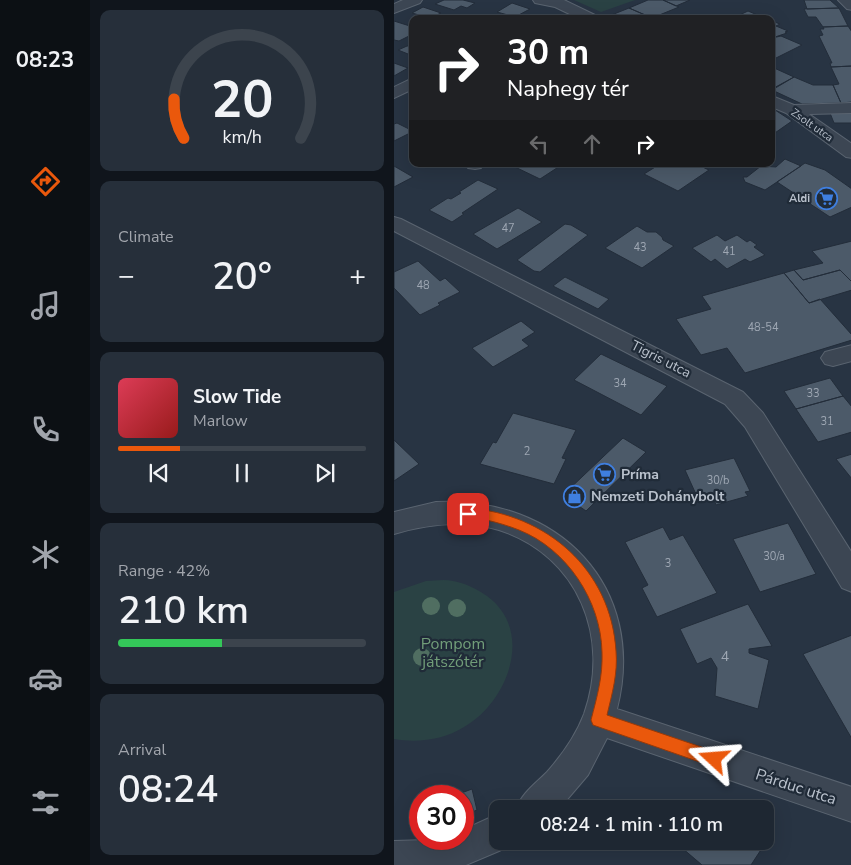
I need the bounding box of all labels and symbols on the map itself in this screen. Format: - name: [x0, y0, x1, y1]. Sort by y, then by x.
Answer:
- street label: Zsolt utca: [788, 105, 836, 145]
- supermarket icon: Aldi: [814, 186, 838, 210]
- place label: Aldi: [789, 191, 810, 206]
- house number: 47: [501, 221, 515, 236]
- house number: 43: [633, 240, 647, 255]
- house number: 41: [722, 244, 736, 259]
- house number: 48: [416, 278, 430, 293]
- house number: 48-54: [747, 320, 779, 335]
- street label: Tigris utca: [628, 336, 694, 382]
- house number: 34: [613, 376, 627, 391]
- house number: 33: [806, 386, 820, 401]
- house number: 31: [820, 414, 834, 429]
- house number: 2: [524, 444, 530, 459]
- supermarket icon: Príma: [593, 462, 617, 486]
- place label: Príma: [621, 465, 659, 484]
- house number: 30/b: [707, 473, 729, 488]
- shop icon: Nemzeti Dohánybolt: [563, 484, 587, 508]
- place label: Nemzeti Dohánybolt: [591, 487, 725, 506]
- pin: [447, 493, 489, 535]
- house number: 30/a: [763, 549, 785, 564]
- house number: 3: [665, 556, 671, 571]
- park label: Pompom játszótér: [421, 633, 485, 673]
- house number: 4: [721, 647, 729, 666]
- position arrow: [687, 732, 739, 784]
- street label: Párduc utca: [753, 764, 839, 810]
- speed limit sign: 30: [409, 785, 474, 850]

